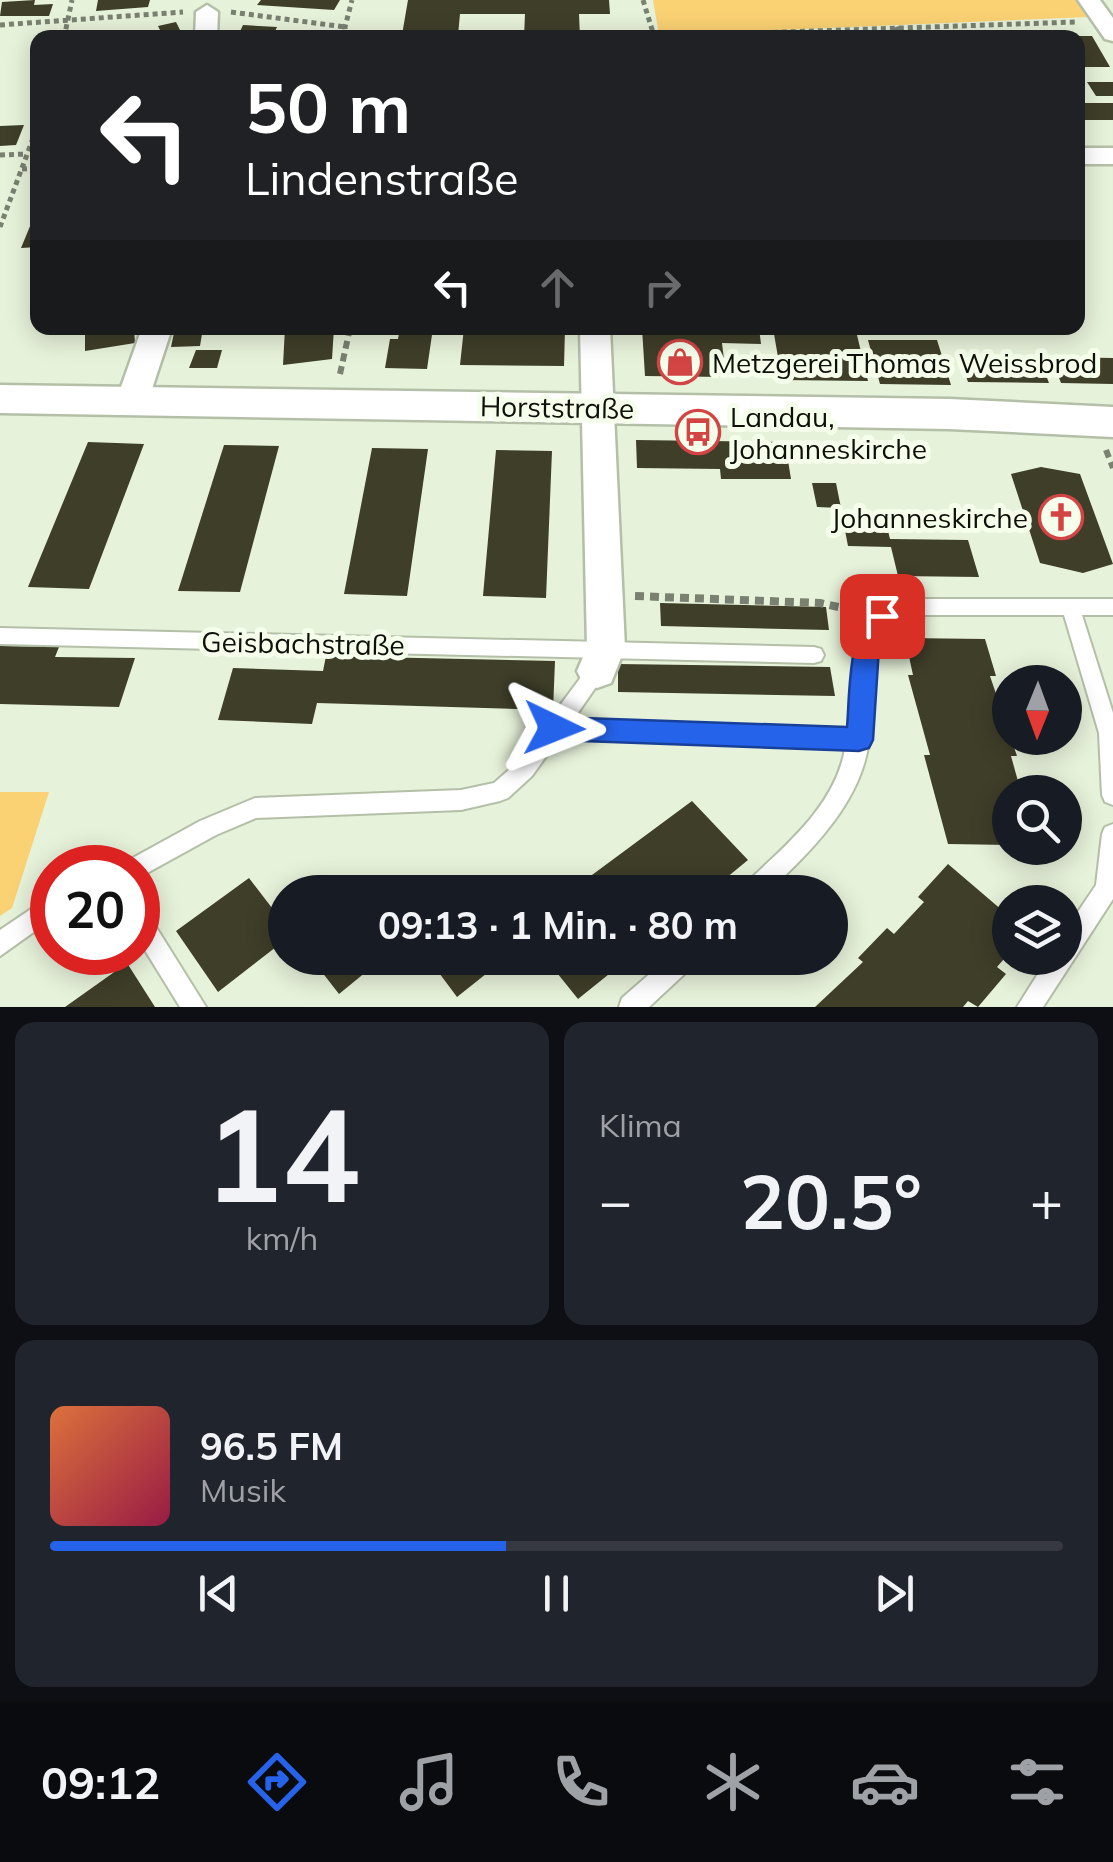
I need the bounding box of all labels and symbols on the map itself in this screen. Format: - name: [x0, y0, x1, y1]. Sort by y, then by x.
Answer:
- shop icon: Metzgerei Thomas Weissbrod: [657, 339, 703, 385]
- place label: Metzgerei Thomas Weissbrod: [712, 345, 1097, 380]
- street label: Horststraße: [480, 388, 634, 426]
- place label: Landau, Johanneskirche: [730, 399, 927, 466]
- bus stop icon: Landau, Johanneskirche: [675, 409, 721, 455]
- church icon: Johanneskirche: [1038, 494, 1084, 540]
- place label: Johanneskirche: [831, 500, 1028, 535]
- pin: [840, 574, 925, 659]
- street label: Geisbachstraße: [201, 624, 405, 662]
- north arrow: [992, 665, 1082, 755]
- position arrow: [502, 676, 606, 780]
- speed limit sign: 20: [30, 845, 160, 975]

